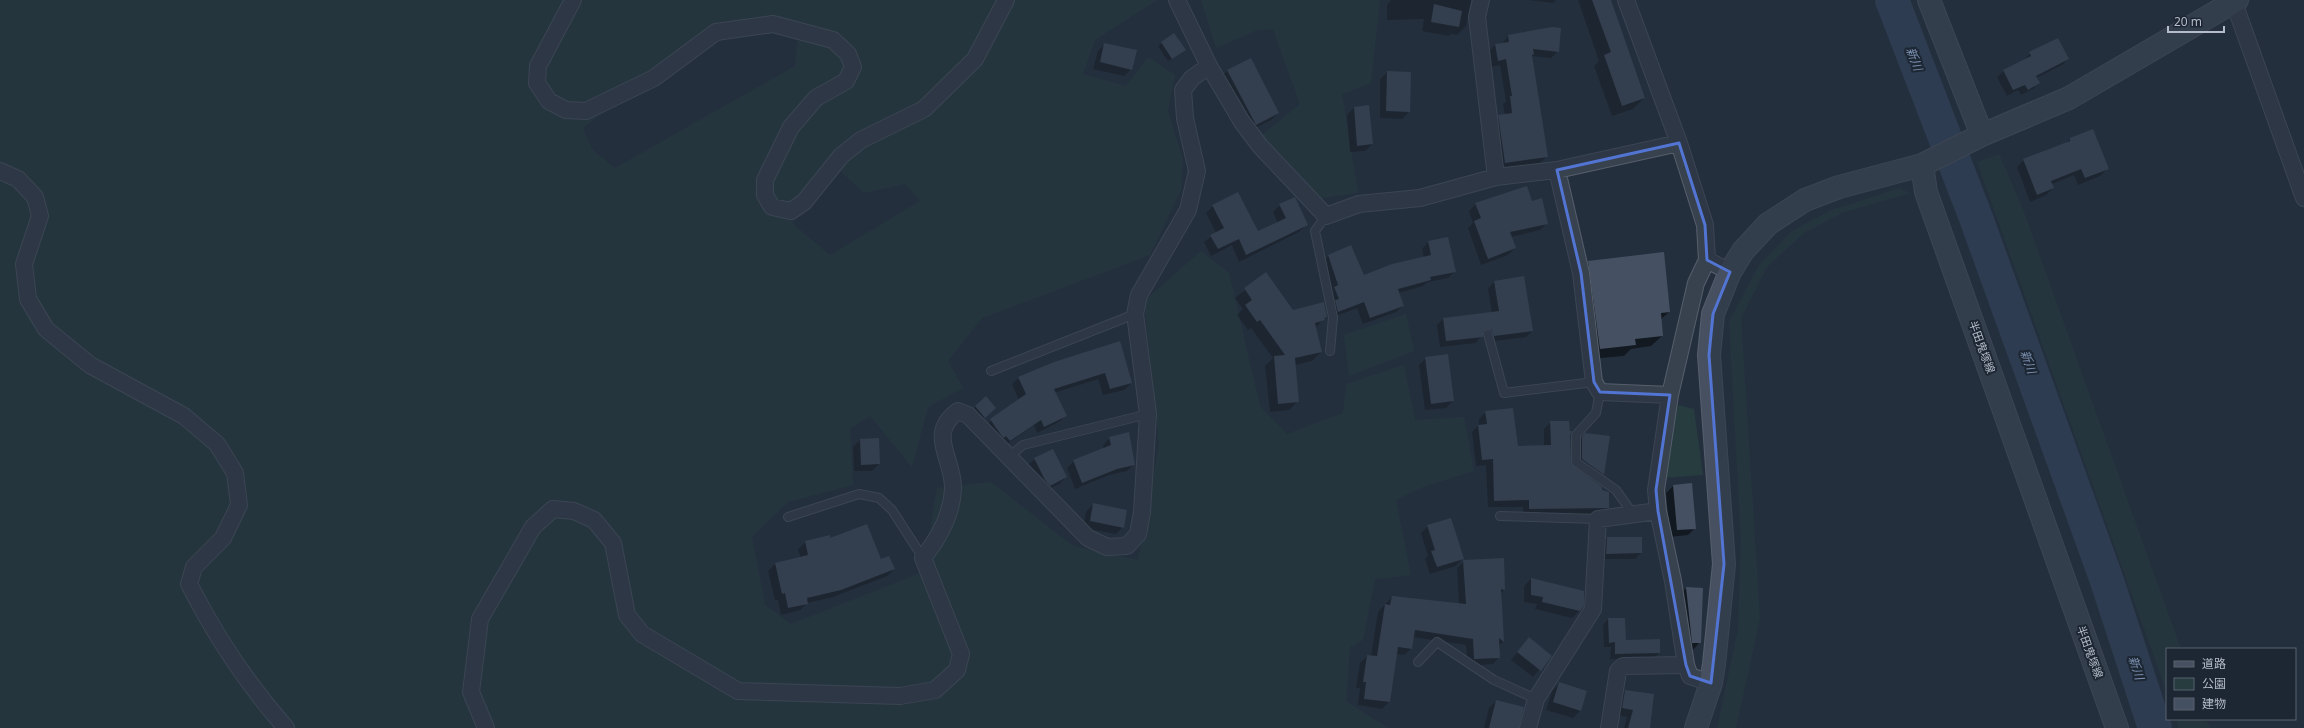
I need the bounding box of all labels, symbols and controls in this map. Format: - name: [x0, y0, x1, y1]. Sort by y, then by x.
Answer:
- scale bar: [2168, 8, 2224, 34]
- text: 20 m: [2174, 13, 2202, 30]
- water label: 新川: [1902, 45, 1927, 75]
- street label: 半田鬼塚線: [1966, 318, 1999, 375]
- water label: 新川: [2016, 348, 2041, 378]
- street label: 半田鬼塚線: [2074, 623, 2107, 680]
- legend: [2166, 648, 2296, 720]
- water label: 新川: [2125, 654, 2149, 684]
- text: 道路: [2202, 655, 2226, 672]
- text: 公園: [2202, 675, 2226, 692]
- text: 建物: [2202, 695, 2226, 712]

